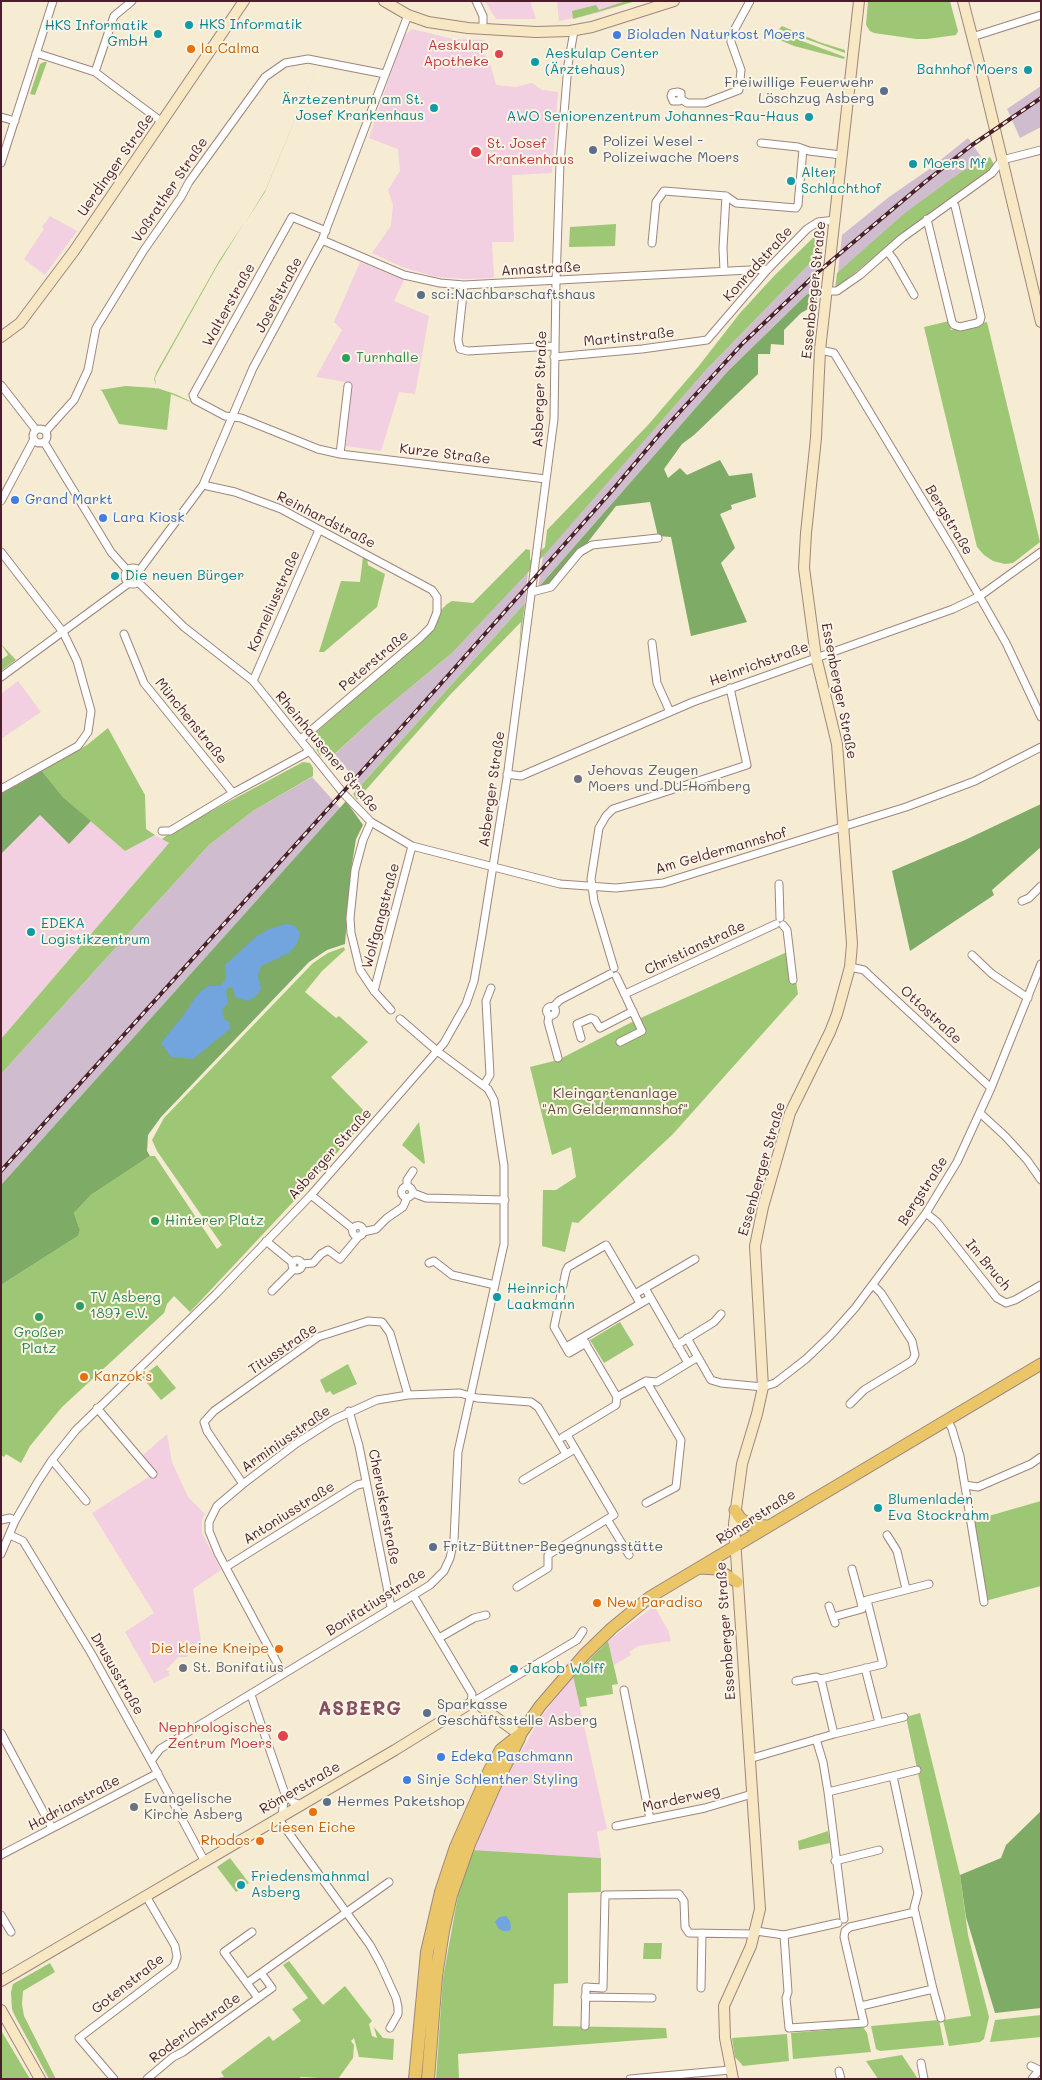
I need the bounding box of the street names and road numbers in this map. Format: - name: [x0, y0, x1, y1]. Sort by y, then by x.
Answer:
- street label: Uerdinger Straße: [74, 110, 158, 220]
- street label: Voßrather Straße: [129, 134, 211, 246]
- street label: Essenberger Straße: [798, 220, 830, 360]
- street label: Konradstraße: [720, 223, 796, 305]
- street label: Josefstraße: [252, 254, 306, 336]
- street label: Annastraße: [501, 259, 581, 279]
- street label: Walterstraße: [199, 260, 259, 350]
- street label: Martinstraße: [583, 324, 675, 350]
- street label: Asberger Straße: [530, 330, 550, 448]
- street label: Kurze Straße: [399, 440, 491, 468]
- street label: Bergstraße: [922, 482, 976, 558]
- street label: Reinhardstraße: [274, 488, 378, 552]
- street label: Korneliusstraße: [244, 548, 304, 654]
- street label: Essenberger Straße: [818, 622, 860, 760]
- street label: Peterstraße: [336, 627, 412, 695]
- street label: Heinrichstraße: [707, 638, 811, 690]
- street label: Münchenstraße: [151, 675, 231, 767]
- street label: Rheinhausener Straße: [272, 688, 382, 816]
- street label: Asberger Straße: [476, 730, 508, 848]
- street label: Am Geldermannshof: [653, 824, 789, 878]
- street label: Wolfgangstraße: [359, 861, 403, 971]
- street label: Christianstraße: [642, 917, 748, 979]
- street label: Ottostraße: [897, 982, 965, 1048]
- street label: Essenberger Straße: [735, 1100, 789, 1238]
- street label: Asberger Straße: [285, 1105, 375, 1203]
- street label: Bergstraße: [895, 1153, 951, 1229]
- street label: Im Bruch: [962, 1236, 1014, 1294]
- street label: Titusstraße: [246, 1320, 320, 1378]
- street label: Arminiusstraße: [238, 1402, 334, 1476]
- street label: Cheruskerstraße: [365, 1448, 403, 1566]
- street label: Antoniusstraße: [240, 1478, 338, 1548]
- street label: Römerstraße: [713, 1486, 799, 1548]
- street label: Essenberger Straße: [713, 1561, 739, 1701]
- street label: Bonifatiusstraße: [323, 1565, 429, 1639]
- street label: Drususstraße: [87, 1630, 147, 1718]
- street label: Römerstraße: [257, 1758, 343, 1818]
- street label: Hadrianstraße: [25, 1772, 123, 1834]
- street label: Marderweg: [641, 1782, 721, 1816]
- street label: Gotenstraße: [88, 1950, 168, 2018]
- street label: Roderichstraße: [146, 1989, 244, 2067]

